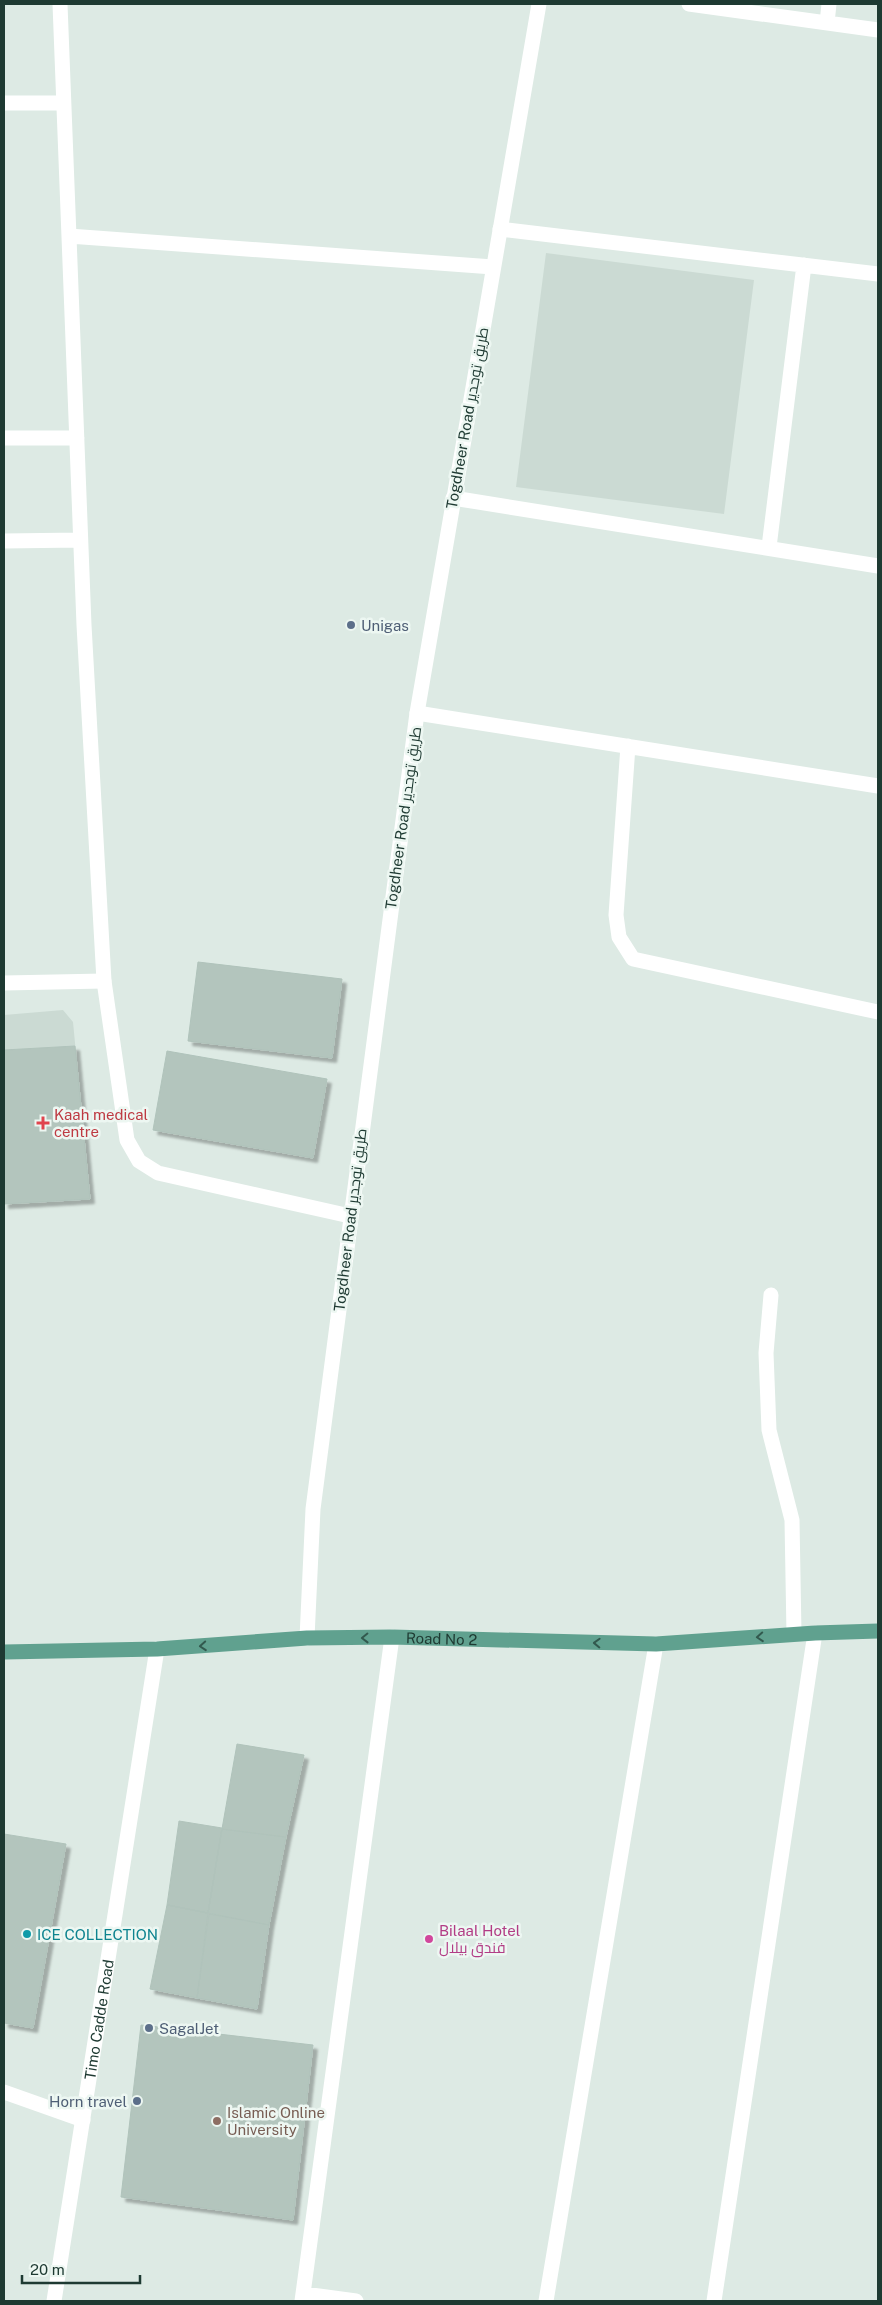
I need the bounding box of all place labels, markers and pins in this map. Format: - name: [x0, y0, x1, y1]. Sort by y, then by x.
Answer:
- place label: Unigas: [361, 617, 409, 634]
- marker: Unigas: [345, 619, 357, 631]
- place label: Kaah medical centre: [54, 1106, 148, 1140]
- marker: Kaah medical centre: [36, 1116, 50, 1130]
- place label: Bilaal Hotel فندق بيلال: [439, 1922, 520, 1958]
- place label: ICE COLLECTION: [37, 1926, 158, 1943]
- marker: ICE COLLECTION: [21, 1928, 33, 1940]
- marker: Bilaal Hotel فندق بيلال: [423, 1933, 435, 1945]
- place label: SagalJet: [159, 2020, 219, 2037]
- marker: SagalJet: [143, 2022, 155, 2034]
- place label: Horn travel: [49, 2093, 127, 2110]
- marker: Horn travel: [131, 2095, 143, 2107]
- place label: Islamic Online University: [227, 2104, 325, 2138]
- marker: Islamic Online University: [211, 2115, 223, 2127]

